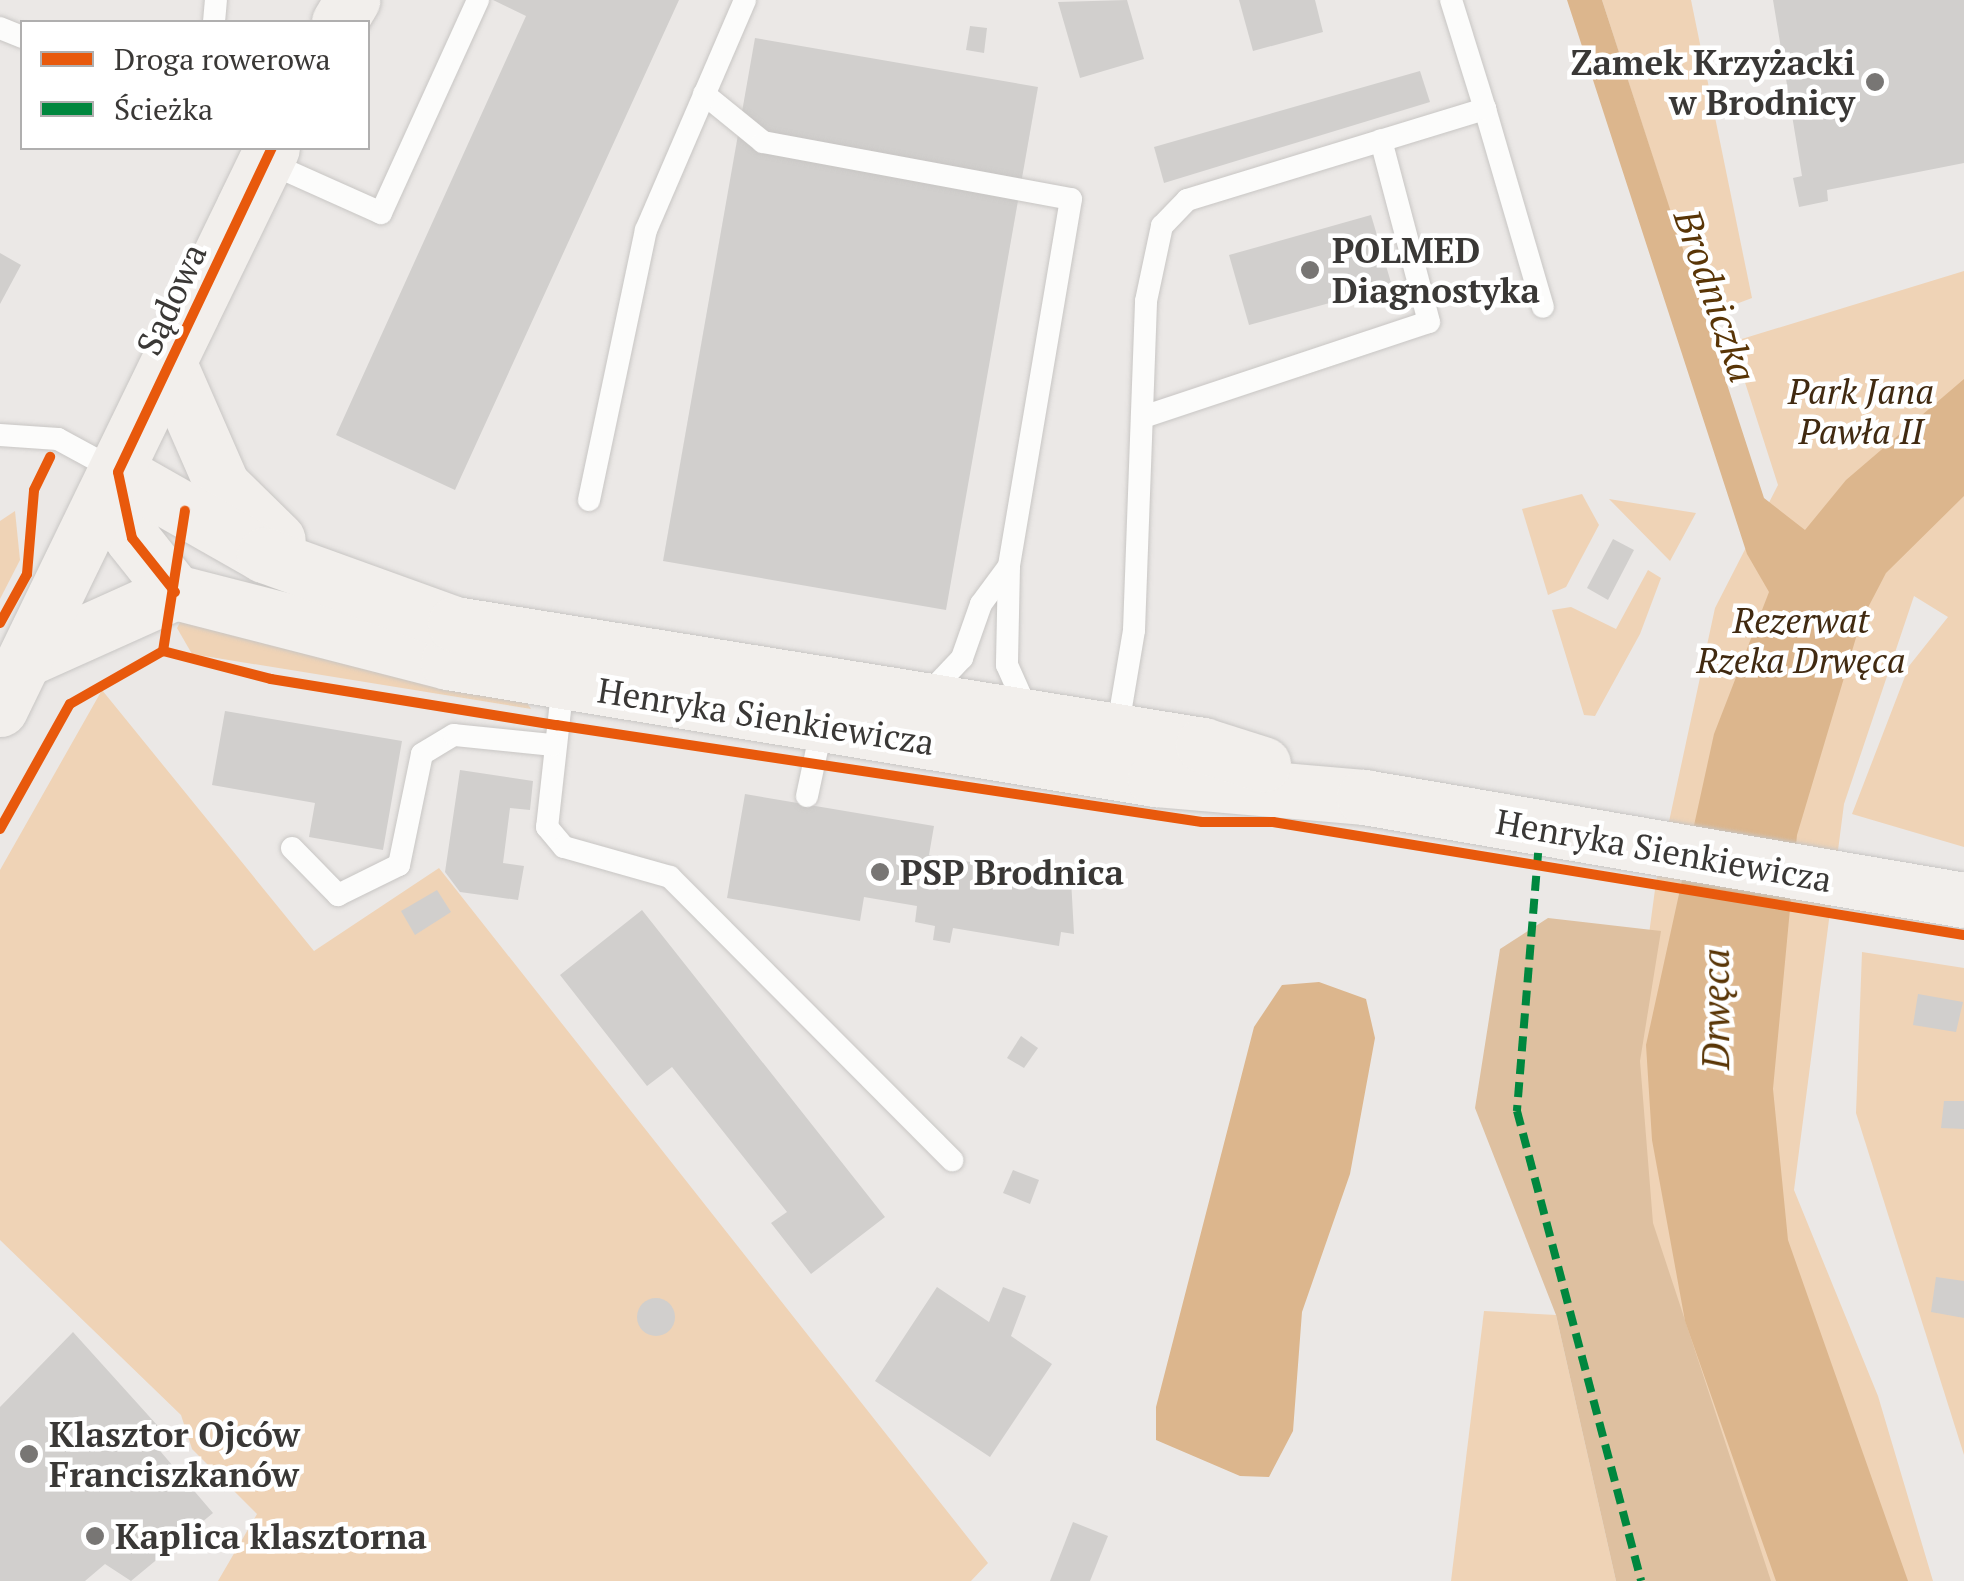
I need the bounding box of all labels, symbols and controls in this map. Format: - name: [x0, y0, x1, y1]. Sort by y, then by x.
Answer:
- legend: [20, 20, 370, 150]
- text: Droga rowerowa: [114, 39, 331, 79]
- place label: Zamek Krzyżacki w Brodnicy: [1570, 41, 1855, 123]
- marker: Zamek Krzyżacki w Brodnicy: [1864, 71, 1886, 93]
- text: Ścieżka: [114, 89, 213, 129]
- water label: Brodniczka: [1664, 204, 1766, 388]
- place label: POLMED Diagnostyka: [1332, 229, 1540, 311]
- street label: Sądowa: [127, 237, 215, 361]
- marker: POLMED Diagnostyka: [1297, 257, 1323, 283]
- park label: Park Jana Pawła II: [1788, 370, 1934, 452]
- park label: Rezerwat Rzeka Drwęca: [1697, 599, 1905, 681]
- street label: Henryka Sienkiewicza: [595, 669, 937, 763]
- street label: Henryka Sienkiewicza: [1493, 800, 1835, 900]
- place label: PSP Brodnica: [900, 851, 1124, 893]
- marker: PSP Brodnica: [869, 861, 891, 883]
- water label: Drwęca: [1693, 948, 1739, 1070]
- place label: Klasztor Ojców Franciszkanów: [49, 1413, 300, 1495]
- marker: Klasztor Ojców Franciszkanów: [18, 1443, 40, 1465]
- place label: Kaplica klasztorna: [115, 1515, 427, 1557]
- marker: Kaplica klasztorna: [84, 1525, 106, 1547]

